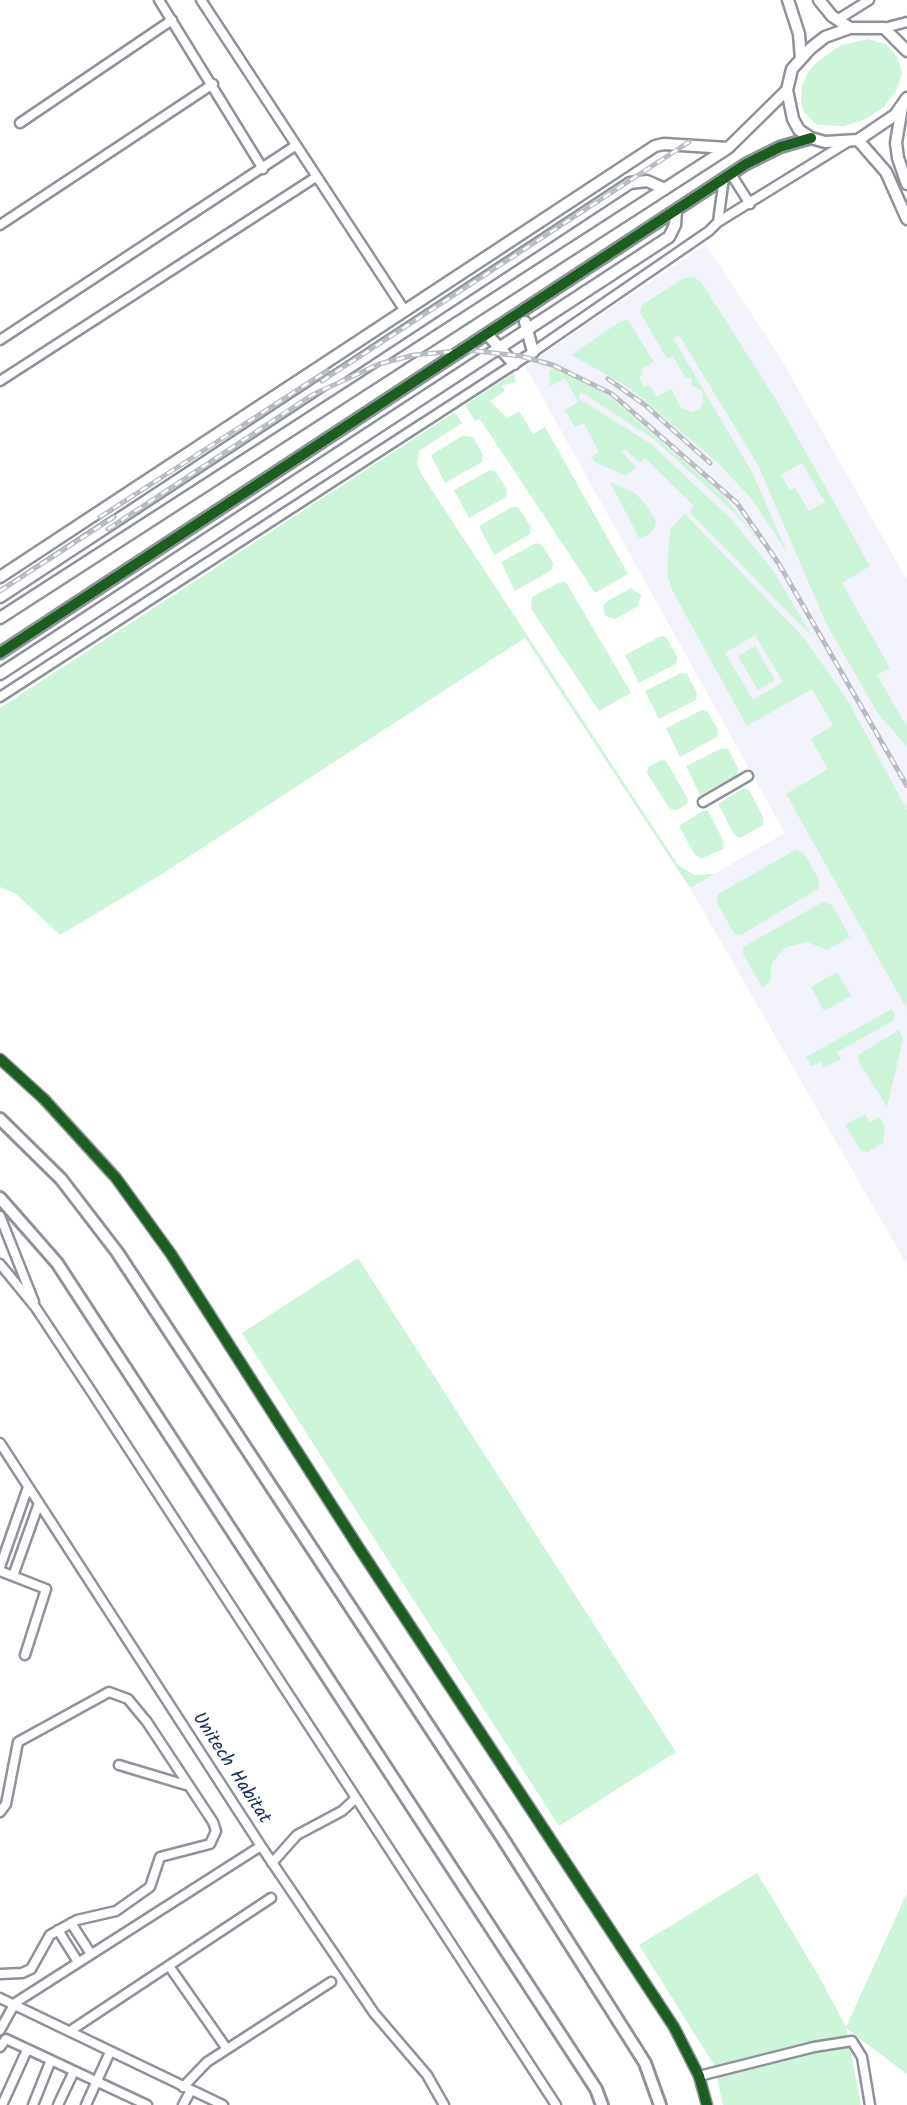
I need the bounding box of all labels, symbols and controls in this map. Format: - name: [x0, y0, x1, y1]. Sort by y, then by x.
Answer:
- street label: Unitech Habitat: [186, 1709, 274, 1829]

